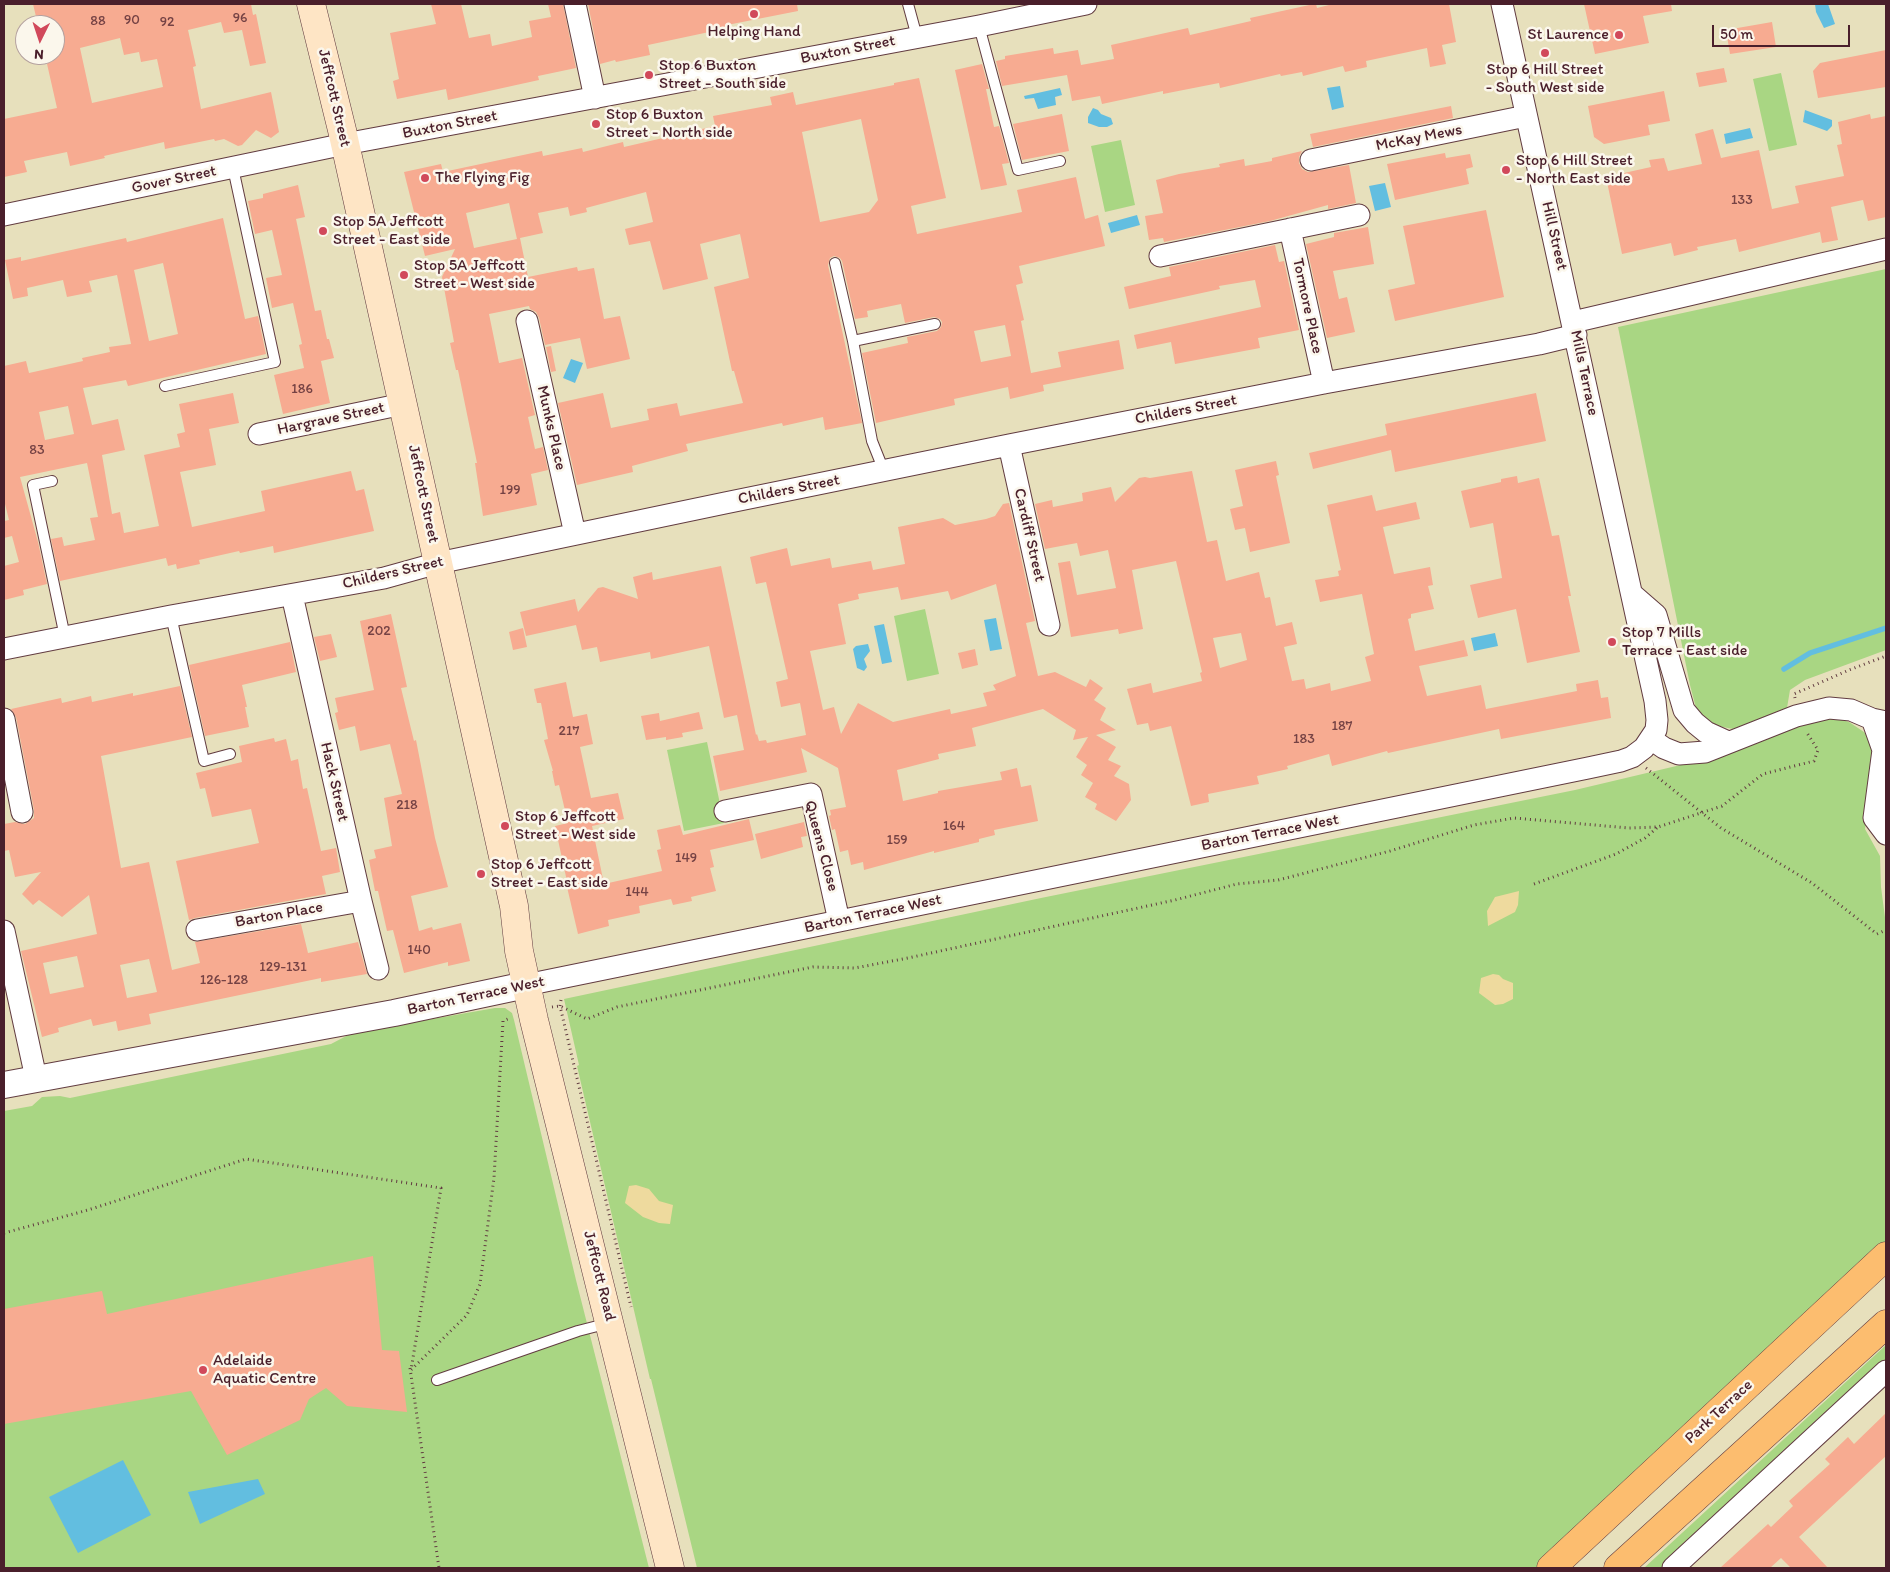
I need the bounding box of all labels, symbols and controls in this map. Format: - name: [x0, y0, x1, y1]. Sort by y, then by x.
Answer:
- marker: Helping Hand: [748, 8, 760, 20]
- house number: 96: [233, 10, 247, 26]
- house number: 90: [124, 12, 140, 28]
- house number: 88: [90, 13, 106, 29]
- house number: 92: [160, 14, 174, 30]
- north arrow: [15, 15, 65, 65]
- scale bar: [1715, 15, 1852, 47]
- place label: Helping Hand: [707, 22, 801, 42]
- place label: St Laurence: [1528, 25, 1609, 45]
- text: 50 m: [1720, 25, 1753, 43]
- marker: St Laurence: [1613, 29, 1625, 41]
- street label: Buxton Street: [799, 31, 897, 69]
- text: N: [34, 46, 44, 63]
- street label: Jeffcott Street: [313, 47, 355, 149]
- marker: Stop 6 Hill Street - South West side: [1539, 47, 1551, 59]
- place label: Stop 6 Buxton Street - South side: [659, 56, 786, 94]
- place label: Stop 6 Hill Street - South West side: [1486, 60, 1604, 98]
- marker: Stop 6 Buxton Street - South side: [643, 69, 655, 81]
- place label: Stop 6 Buxton Street - North side: [606, 105, 733, 143]
- street label: Buxton Street: [401, 106, 499, 144]
- marker: Stop 6 Buxton Street - North side: [590, 118, 602, 130]
- street label: McKay Mews: [1374, 120, 1464, 156]
- place label: Stop 6 Hill Street - North East side: [1516, 151, 1633, 189]
- street label: Gover Street: [130, 162, 218, 198]
- marker: Stop 6 Hill Street - North East side: [1500, 164, 1512, 176]
- place label: The Flying Fig: [435, 168, 530, 188]
- marker: The Flying Fig: [419, 172, 431, 184]
- house number: 133: [1731, 192, 1753, 208]
- street label: Hill Street: [1537, 200, 1571, 272]
- place label: Stop 5A Jeffcott Street - East side: [333, 212, 450, 250]
- marker: Stop 5A Jeffcott Street - East side: [317, 225, 329, 237]
- place label: Stop 5A Jeffcott Street - West side: [414, 256, 535, 294]
- street label: Tormore Place: [1287, 256, 1327, 356]
- marker: Stop 5A Jeffcott Street - West side: [398, 269, 410, 281]
- street label: Mills Terrace: [1566, 328, 1602, 418]
- house number: 186: [291, 381, 313, 397]
- street label: Munks Place: [532, 384, 570, 472]
- street label: Childers Street: [1134, 391, 1238, 429]
- street label: Hargrave Street: [276, 398, 386, 440]
- house number: 83: [29, 442, 45, 458]
- street label: Jeffcott Street: [403, 443, 443, 545]
- street label: Childers Street: [737, 471, 841, 509]
- house number: 199: [499, 482, 521, 498]
- street label: Cardiff Street: [1009, 486, 1049, 584]
- street label: Childers Street: [341, 552, 445, 594]
- house number: 202: [367, 623, 391, 639]
- place label: Stop 7 Mills Terrace - East side: [1622, 623, 1747, 661]
- marker: Stop 7 Mills Terrace - East side: [1606, 636, 1618, 648]
- house number: 187: [1331, 718, 1353, 734]
- house number: 217: [559, 723, 579, 739]
- house number: 183: [1293, 731, 1315, 747]
- street label: Hack Street: [316, 740, 352, 824]
- house number: 218: [396, 797, 418, 813]
- street label: Queens Close: [800, 798, 842, 894]
- place label: Stop 6 Jeffcott Street - West side: [515, 807, 636, 845]
- street label: Barton Terrace West: [1200, 810, 1340, 856]
- house number: 164: [943, 818, 965, 834]
- marker: Stop 6 Jeffcott Street - West side: [499, 820, 511, 832]
- house number: 159: [886, 832, 908, 848]
- house number: 149: [675, 850, 697, 866]
- place label: Stop 6 Jeffcott Street - East side: [491, 855, 608, 893]
- marker: Stop 6 Jeffcott Street - East side: [475, 868, 487, 880]
- house number: 144: [625, 884, 649, 900]
- street label: Barton Terrace West: [803, 890, 943, 938]
- street label: Barton Place: [234, 898, 324, 932]
- house number: 140: [407, 942, 431, 958]
- house number: 129-131: [259, 959, 307, 975]
- house number: 126-128: [200, 972, 248, 988]
- street label: Barton Terrace West: [406, 972, 546, 1020]
- street label: Jeffcott Road: [579, 1229, 619, 1323]
- place label: Adelaide Aquatic Centre: [213, 1351, 316, 1389]
- marker: Adelaide Aquatic Centre: [197, 1364, 209, 1376]
- street label: Park Terrace: [1681, 1376, 1757, 1448]

